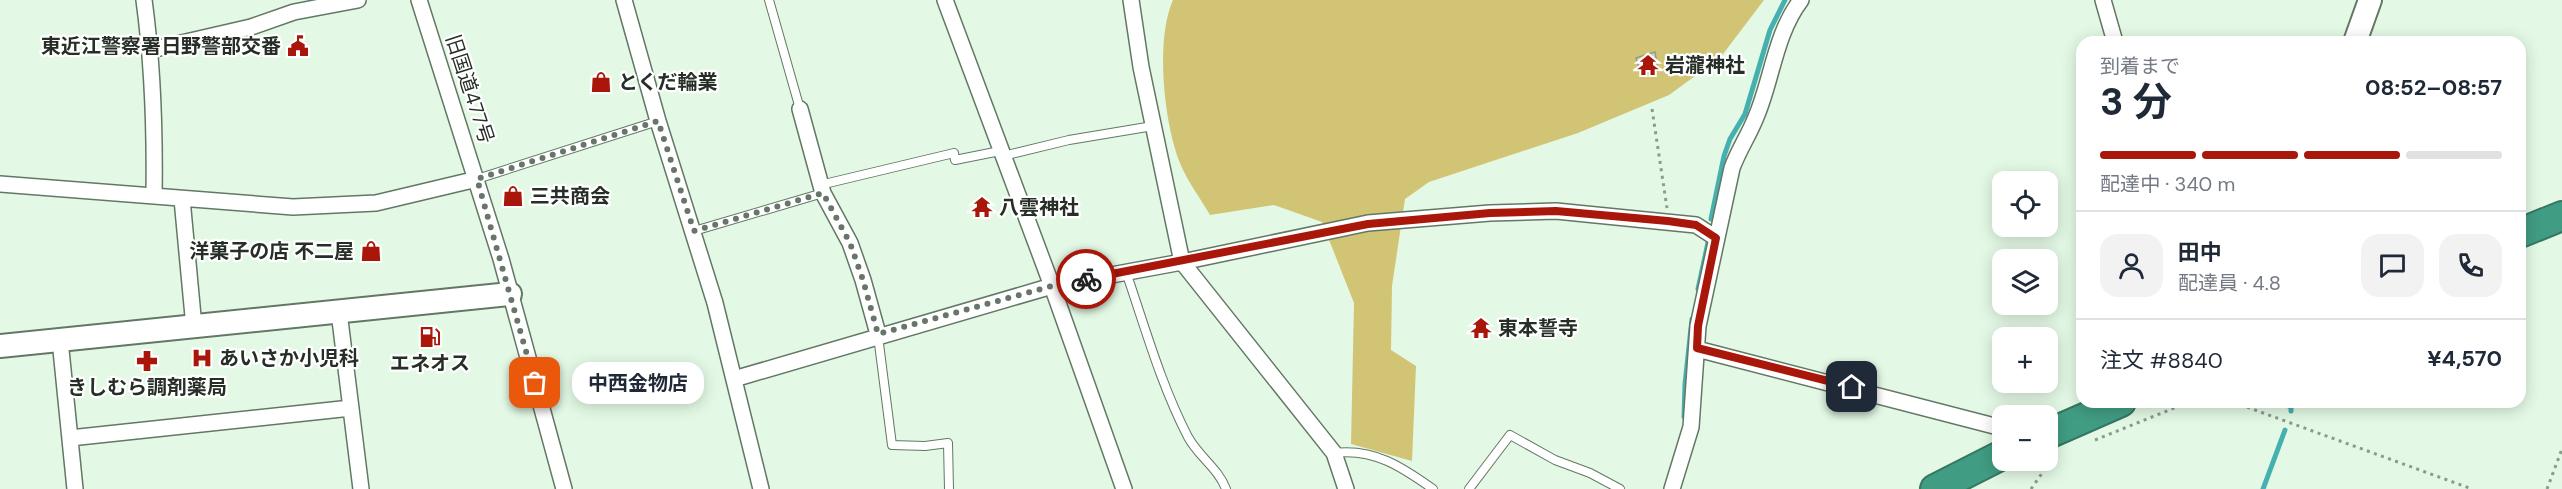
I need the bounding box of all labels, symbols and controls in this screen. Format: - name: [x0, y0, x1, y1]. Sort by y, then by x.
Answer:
- street label: 旧国道477号: [440, 31, 500, 147]
- place label: 東近江警察署日野警部交番: [41, 33, 281, 59]
- public building icon: 東近江警察署日野警部交番: [286, 34, 310, 58]
- place label: 岩瀧神社: [1665, 52, 1745, 78]
- temple icon: 岩瀧神社: [1636, 53, 1660, 77]
- text: 到着まで: [2100, 53, 2180, 79]
- place label: とくだ輪業: [618, 69, 717, 95]
- shop icon: とくだ輪業: [589, 70, 613, 94]
- text: 08:52–08:57: [2365, 73, 2502, 102]
- text: 3 分: [2100, 76, 2172, 127]
- map controls: [1992, 171, 2058, 471]
- button: locate: [1992, 171, 2058, 237]
- text: 配達中 · 340 m: [2100, 171, 2235, 197]
- place label: 三共商会: [530, 183, 610, 209]
- shop icon: 三共商会: [501, 184, 525, 208]
- place label: 八雲神社: [999, 194, 1079, 220]
- temple icon: 八雲神社: [970, 195, 994, 219]
- button: person: [2100, 234, 2163, 297]
- button: chat: [2361, 234, 2424, 297]
- button: phone: [2439, 234, 2502, 297]
- place label: 洋菓子の店 不二屋: [189, 238, 354, 264]
- text: 田中: [2178, 238, 2222, 267]
- shop icon: 洋菓子の店 不二屋: [359, 239, 383, 263]
- courier: [1056, 249, 1116, 309]
- button: layers: [1992, 249, 2058, 315]
- icon: bike: [1070, 263, 1103, 296]
- text: 配達員 · 4.8: [2178, 270, 2281, 296]
- place label: 東本誓寺: [1498, 315, 1578, 341]
- temple icon: 東本誓寺: [1469, 316, 1493, 340]
- fuel station icon: エネオス: [418, 325, 442, 349]
- button: +: [1992, 327, 2058, 393]
- text: ¥4,570: [2427, 344, 2502, 373]
- place label: あいさか小児科: [219, 345, 359, 371]
- hospital icon: あいさか小児科: [190, 346, 214, 370]
- text: 注文 #8840: [2100, 346, 2223, 375]
- pharmacy icon: きしむら調剤薬局: [135, 349, 159, 373]
- place label: エネオス: [390, 350, 470, 376]
- pin: [509, 357, 560, 408]
- pin: [1826, 361, 1877, 412]
- callout: 中西金物店: [571, 362, 703, 404]
- icon: bag: [518, 366, 551, 399]
- text: 中西金物店: [588, 370, 688, 396]
- icon: home: [1835, 370, 1868, 403]
- place label: きしむら調剤薬局: [67, 374, 227, 400]
- button: −: [1992, 405, 2058, 471]

